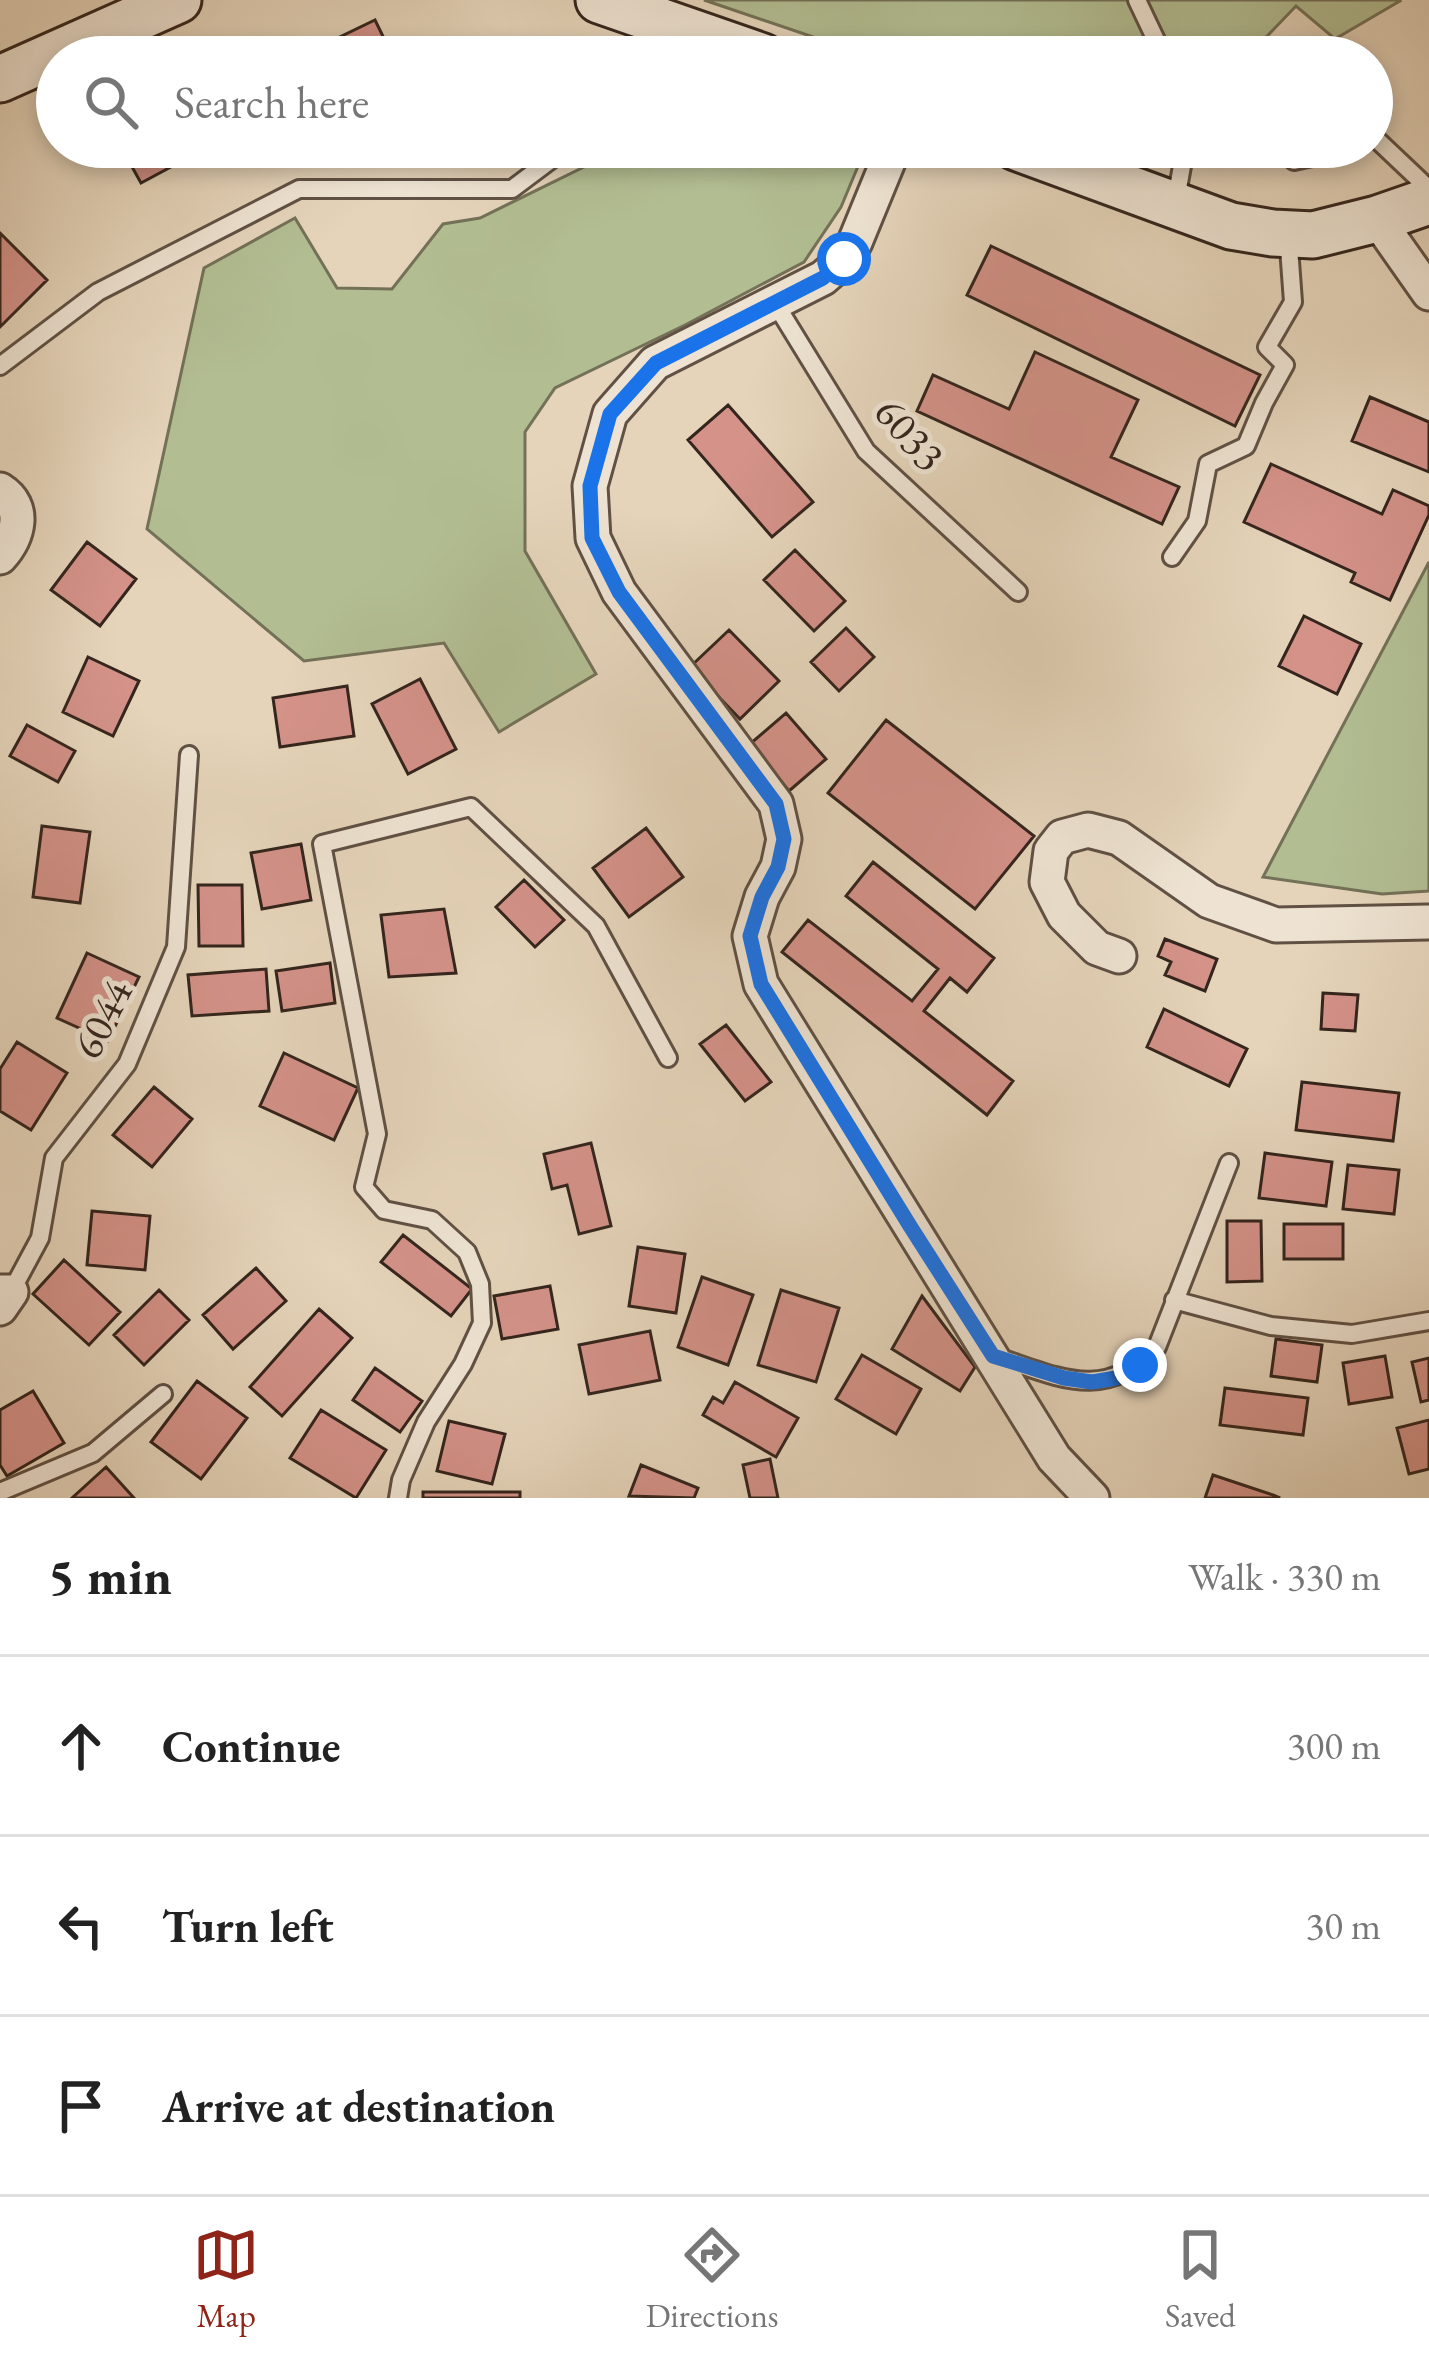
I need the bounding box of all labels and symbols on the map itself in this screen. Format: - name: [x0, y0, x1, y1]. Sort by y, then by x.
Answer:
- route start: [817, 232, 871, 286]
- street label: 6033: [863, 386, 957, 482]
- street label: 6044: [59, 970, 145, 1067]
- route end: [1113, 1338, 1167, 1392]

